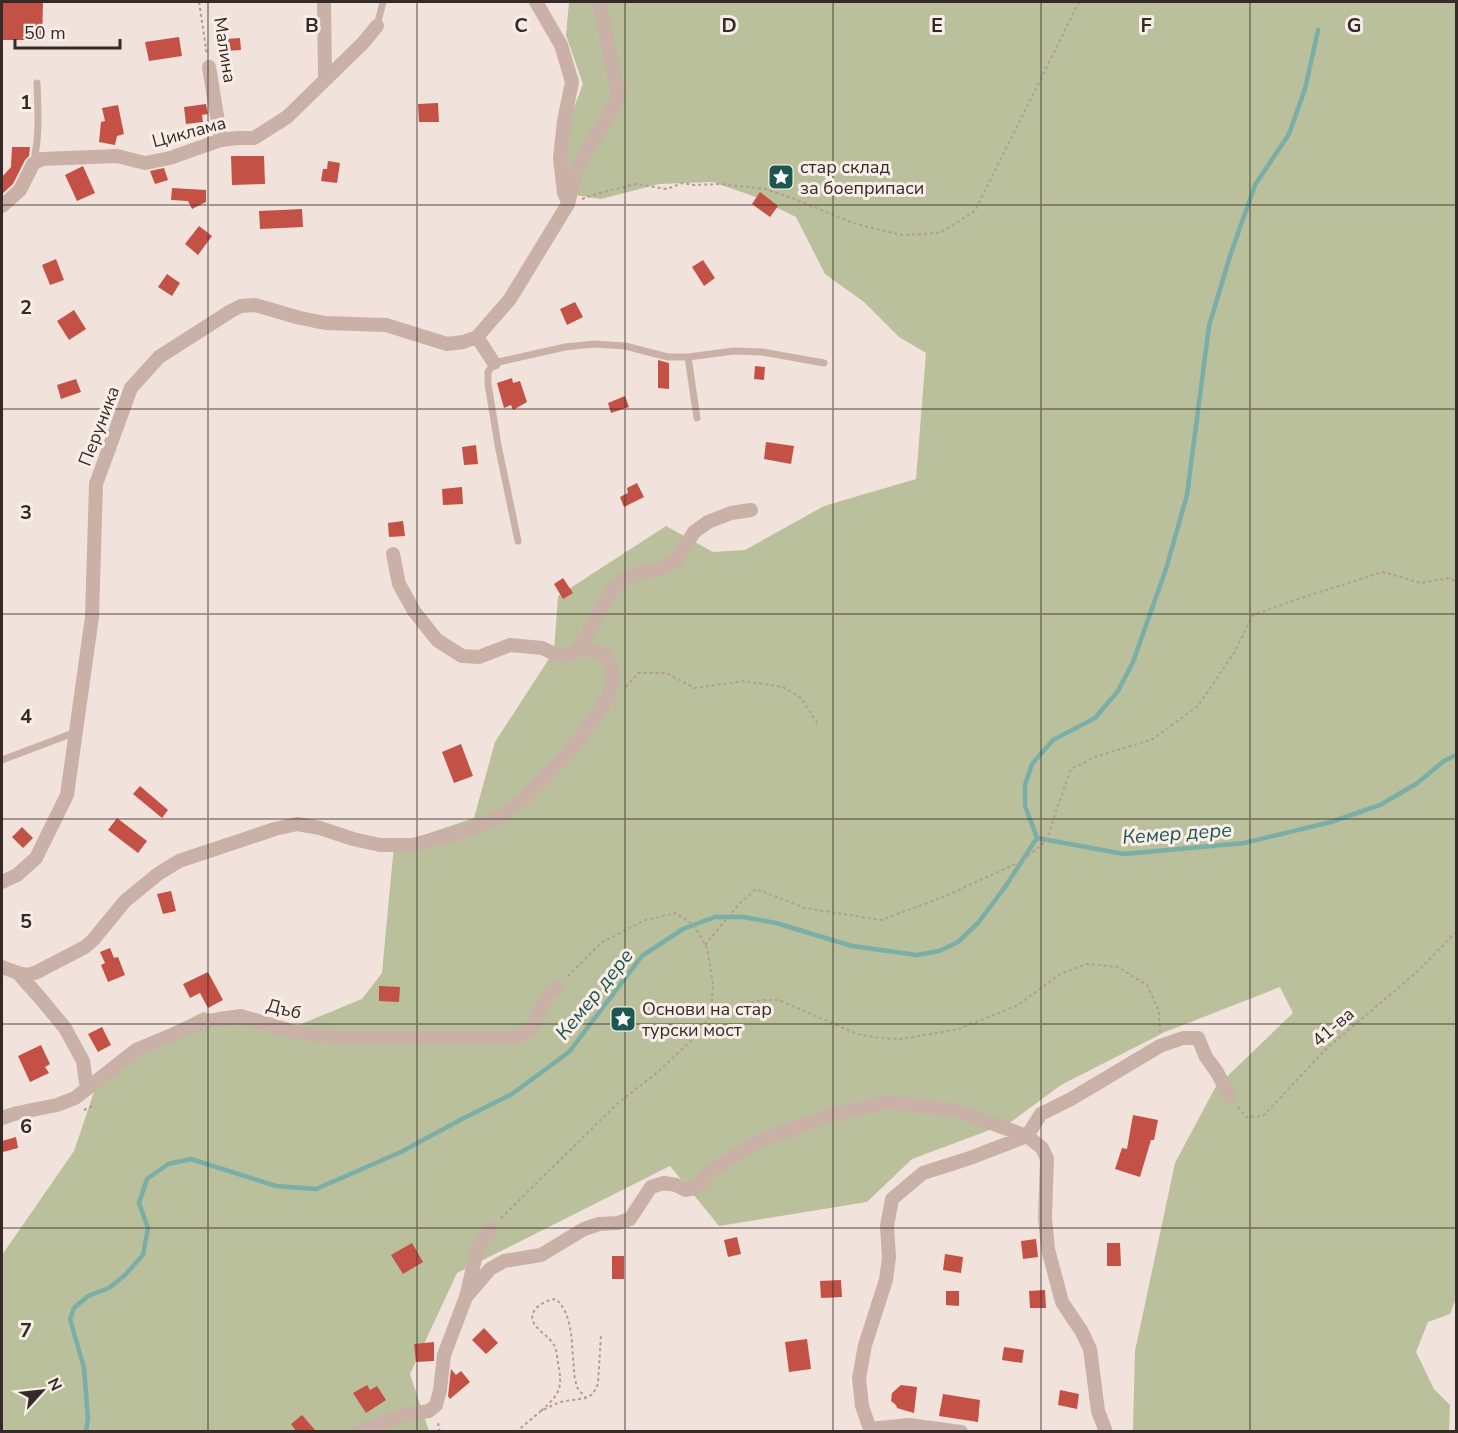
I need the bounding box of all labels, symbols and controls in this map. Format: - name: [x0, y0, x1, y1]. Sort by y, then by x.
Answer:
- scale bar: [15, 12, 120, 50]
- text: B: [305, 12, 319, 39]
- text: C: [514, 12, 528, 39]
- text: D: [721, 12, 737, 39]
- text: E: [931, 12, 943, 39]
- text: F: [1140, 12, 1152, 39]
- text: G: [1347, 12, 1361, 39]
- street label: Малина: [208, 15, 242, 85]
- text: 50 m: [24, 21, 66, 45]
- text: 1: [20, 89, 32, 116]
- street label: Циклама: [149, 111, 229, 153]
- place label: стар склад за боеприпаси: [800, 155, 924, 200]
- place icon: стар склад за боеприпаси: [766, 162, 796, 192]
- text: 2: [20, 294, 32, 321]
- street label: Перуника: [73, 383, 125, 469]
- text: 3: [20, 499, 32, 526]
- text: 4: [20, 703, 32, 730]
- water label: Кемер дере: [1121, 816, 1233, 851]
- text: 5: [20, 908, 32, 935]
- water label: Кемер дере: [549, 943, 640, 1046]
- street label: Дъб: [264, 993, 304, 1025]
- place label: Основи на стар турски мост: [642, 997, 772, 1042]
- street label: 41-ва: [1307, 1002, 1359, 1052]
- place icon: Основи на стар турски мост: [608, 1004, 638, 1034]
- text: 6: [20, 1113, 32, 1140]
- text: 7: [20, 1317, 32, 1344]
- north arrow: [12, 1361, 72, 1421]
- text: N: [42, 1374, 67, 1395]

